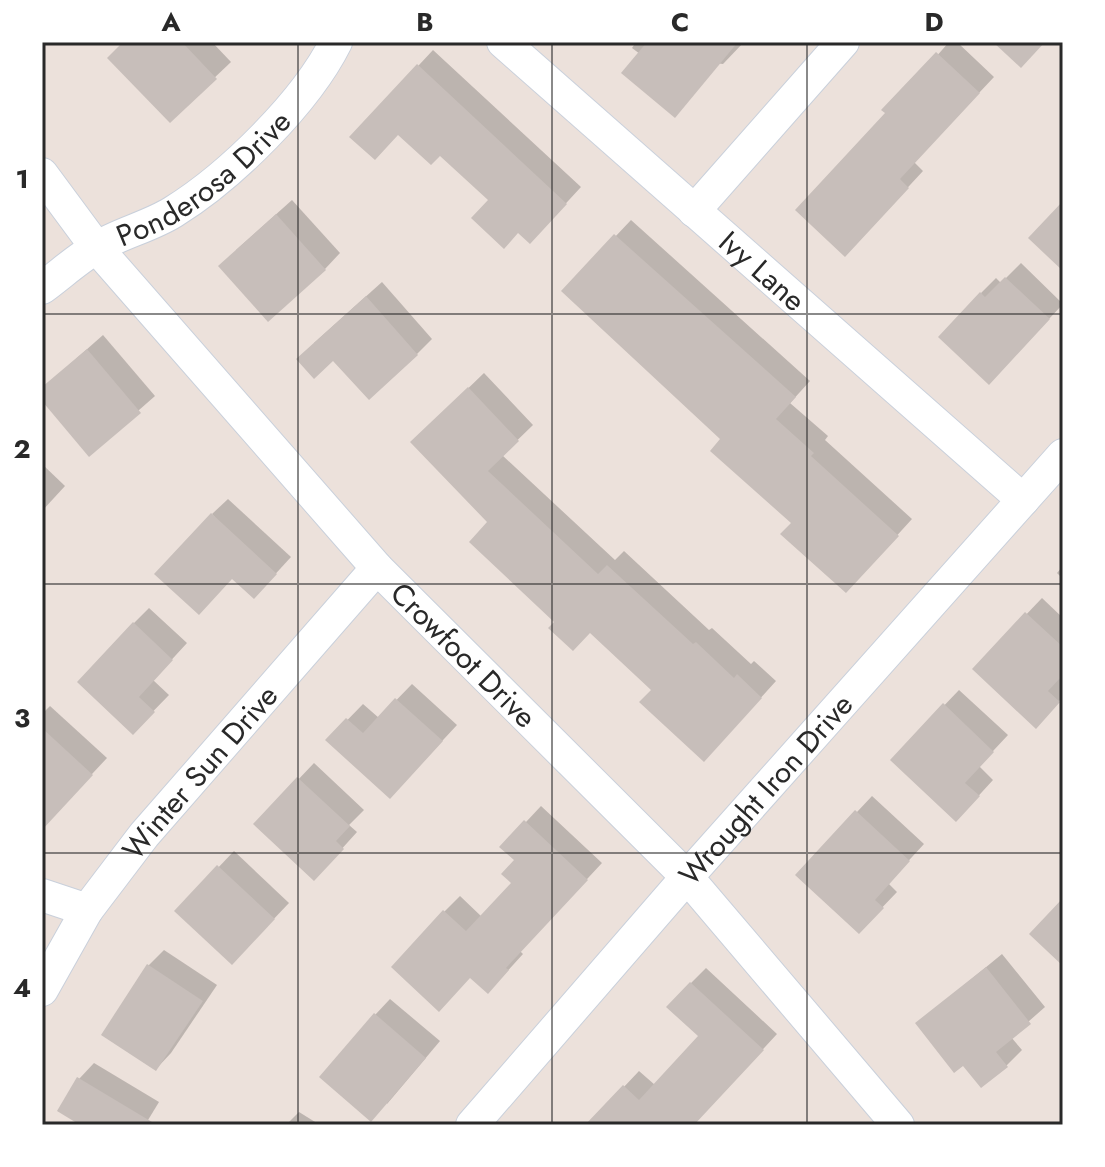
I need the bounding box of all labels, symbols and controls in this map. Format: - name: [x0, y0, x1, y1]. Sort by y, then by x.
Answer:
- text: A: [160, 3, 181, 41]
- text: B: [416, 3, 434, 41]
- text: C: [671, 3, 689, 41]
- text: D: [924, 3, 944, 41]
- street label: Ponderosa Drive: [110, 101, 300, 257]
- text: 1: [15, 160, 29, 198]
- street label: Ivy Lane: [710, 221, 815, 321]
- text: 2: [13, 430, 31, 468]
- street label: Crowfoot Drive: [381, 572, 547, 737]
- street label: Winter Sun Drive: [111, 675, 287, 868]
- street label: Wrought Iron Drive: [668, 684, 862, 894]
- text: 3: [14, 699, 30, 737]
- text: 4: [13, 969, 31, 1007]

